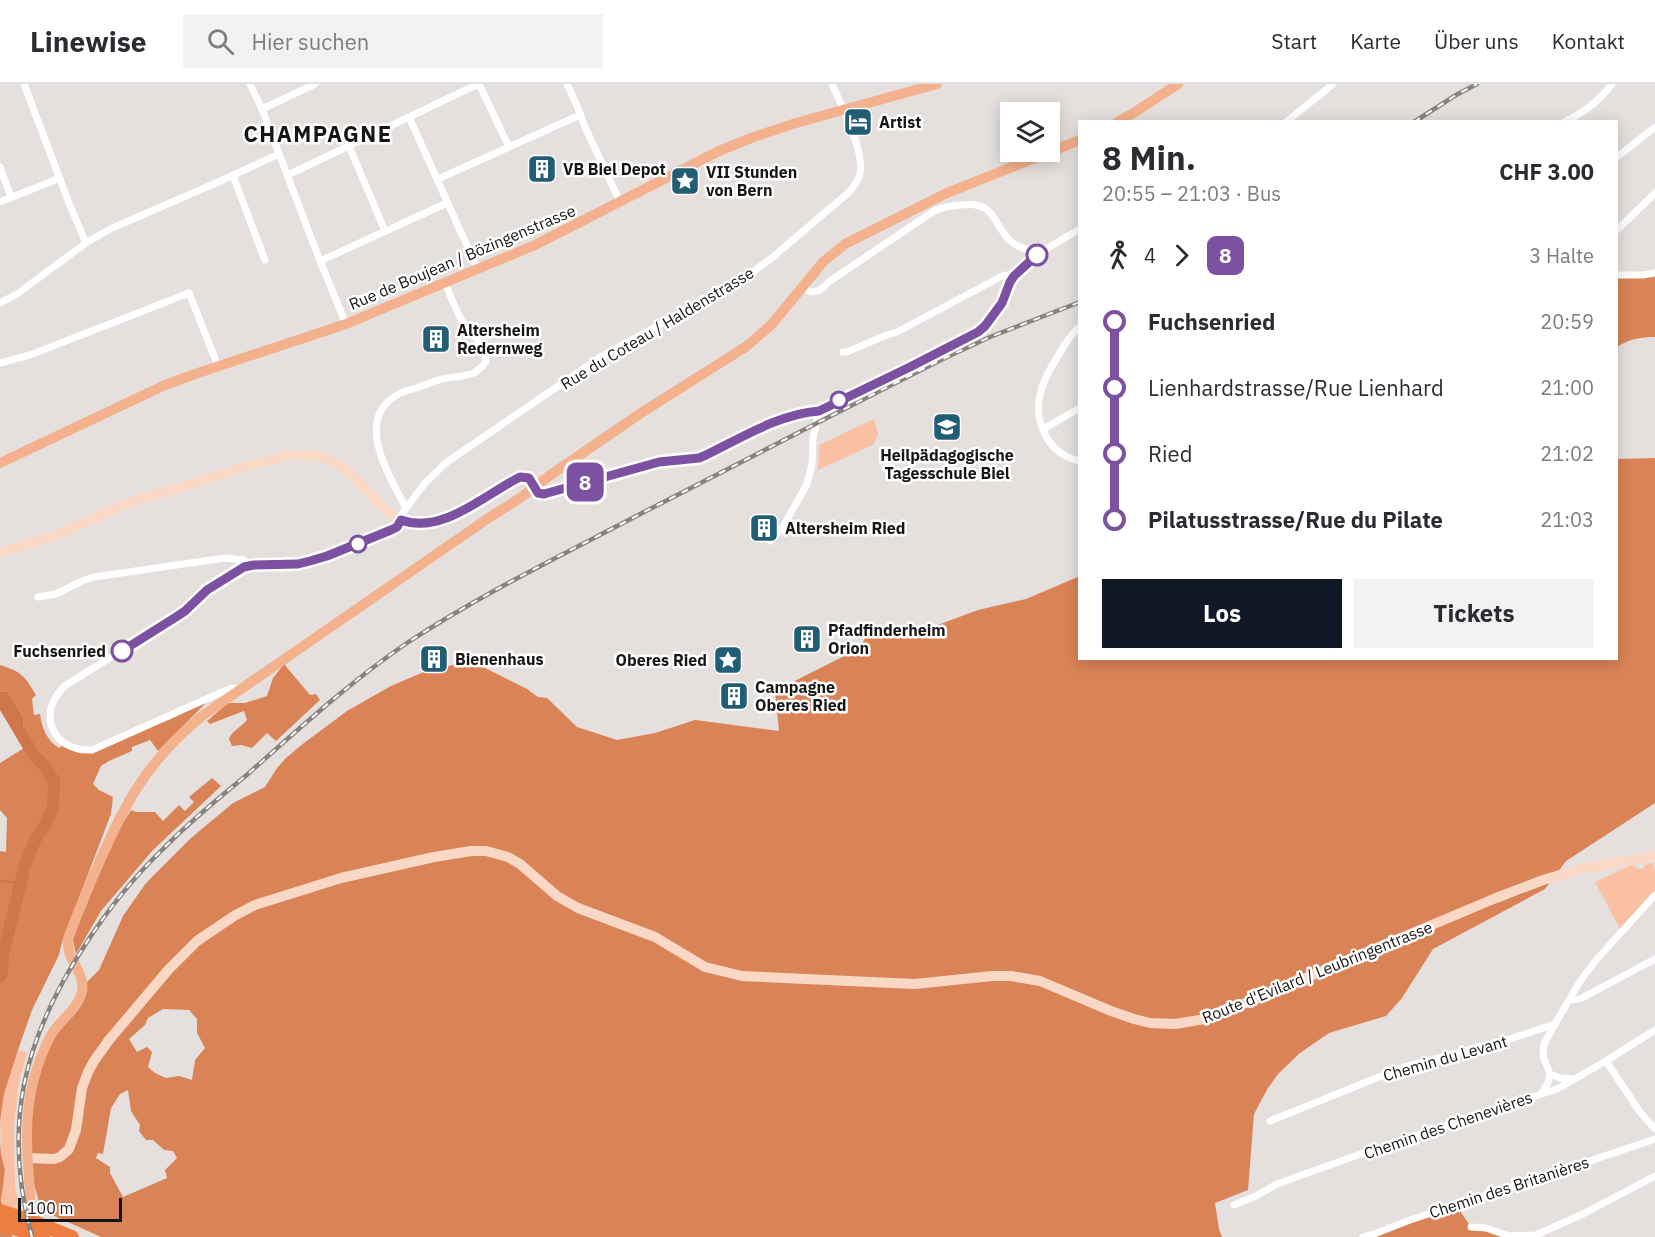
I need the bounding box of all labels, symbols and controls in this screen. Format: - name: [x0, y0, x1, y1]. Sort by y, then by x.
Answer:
- search box: [183, 14, 603, 68]
- text: Linewise: [30, 23, 147, 60]
- icon: search: [204, 25, 237, 58]
- text: Hier suchen: [252, 27, 369, 56]
- text: Start: [1271, 27, 1317, 55]
- text: Karte: [1350, 27, 1401, 55]
- text: Über uns: [1434, 27, 1519, 55]
- text: Kontakt: [1552, 27, 1625, 55]
- map controls: [1000, 102, 1060, 162]
- button: layers: [1000, 102, 1060, 162]
- hotel icon: Artist: [842, 106, 874, 138]
- place label: Artist: [879, 112, 921, 132]
- district label: CHAMPAGNE: [243, 119, 393, 148]
- text: 8 Min.: [1102, 136, 1196, 179]
- building icon: VB Biel Depot: [526, 153, 558, 185]
- text: CHF 3.00: [1499, 157, 1594, 186]
- place label: VB Biel Depot: [563, 159, 666, 179]
- place label: VII Stunden von Bern: [706, 162, 797, 200]
- place icon: VII Stunden von Bern: [669, 165, 701, 197]
- text: 20:55 – 21:03 · Bus: [1102, 180, 1281, 207]
- street label: Rue de Boujean / Bözingenstrasse: [346, 200, 579, 314]
- icon: walk: [1102, 239, 1135, 272]
- icon: forward: [1165, 239, 1198, 272]
- text: 8: [1219, 241, 1232, 269]
- text: 4: [1144, 242, 1156, 269]
- text: 3 Halte: [1529, 242, 1594, 269]
- unlabelled marker: [1026, 244, 1048, 266]
- street label: Rue du Coteau / Haldenstrasse: [557, 262, 757, 394]
- text: Fuchsenried: [1148, 307, 1275, 336]
- text: 20:59: [1540, 308, 1594, 335]
- place label: Altersheim Redernweg: [457, 320, 542, 358]
- building icon: Altersheim Redernweg: [420, 323, 452, 355]
- text: Lienhardstrasse/Rue Lienhard: [1148, 373, 1444, 402]
- text: 21:00: [1540, 374, 1594, 401]
- unlabelled marker: [830, 391, 848, 409]
- school or university icon: Heilpädagogische Tagesschule Biel: [931, 411, 963, 443]
- text: Ried: [1148, 439, 1192, 468]
- text: 21:02: [1540, 440, 1594, 467]
- place label: Heilpädagogische Tagesschule Biel: [880, 445, 1014, 483]
- line badge: 8: [566, 462, 604, 502]
- text: 8: [579, 468, 591, 496]
- text: Pilatusstrasse/Rue du Pilate: [1148, 505, 1443, 534]
- text: 21:03: [1540, 506, 1594, 533]
- building icon: Altersheim Ried: [748, 512, 780, 544]
- place label: Altersheim Ried: [785, 518, 906, 538]
- unlabelled marker: [349, 535, 367, 553]
- button: Los: [1102, 579, 1342, 648]
- button: Tickets: [1354, 579, 1594, 648]
- place label: Pfadfinderheim Orion: [828, 620, 946, 658]
- building icon: Pfadfinderheim Orion: [791, 623, 823, 655]
- marker: Fuchsenried: [111, 640, 133, 662]
- place label: Fuchsenried: [13, 641, 106, 661]
- building icon: Bienenhaus: [418, 643, 450, 675]
- place icon: Oberes Ried: [712, 644, 744, 676]
- place label: Bienenhaus: [455, 649, 544, 669]
- place label: Oberes Ried: [616, 650, 707, 670]
- place label: Campagne Oberes Ried: [755, 677, 846, 715]
- building icon: Campagne Oberes Ried: [718, 680, 750, 712]
- street label: Route d'Evilard / Leubringentrasse: [1199, 916, 1435, 1027]
- street label: Chemin du Levant: [1381, 1031, 1509, 1085]
- street label: Chemin des Chenevières: [1361, 1087, 1535, 1163]
- street label: Chemin des Britanières: [1426, 1152, 1592, 1222]
- scale bar: [18, 1195, 122, 1222]
- text: 100 m: [27, 1198, 74, 1218]

